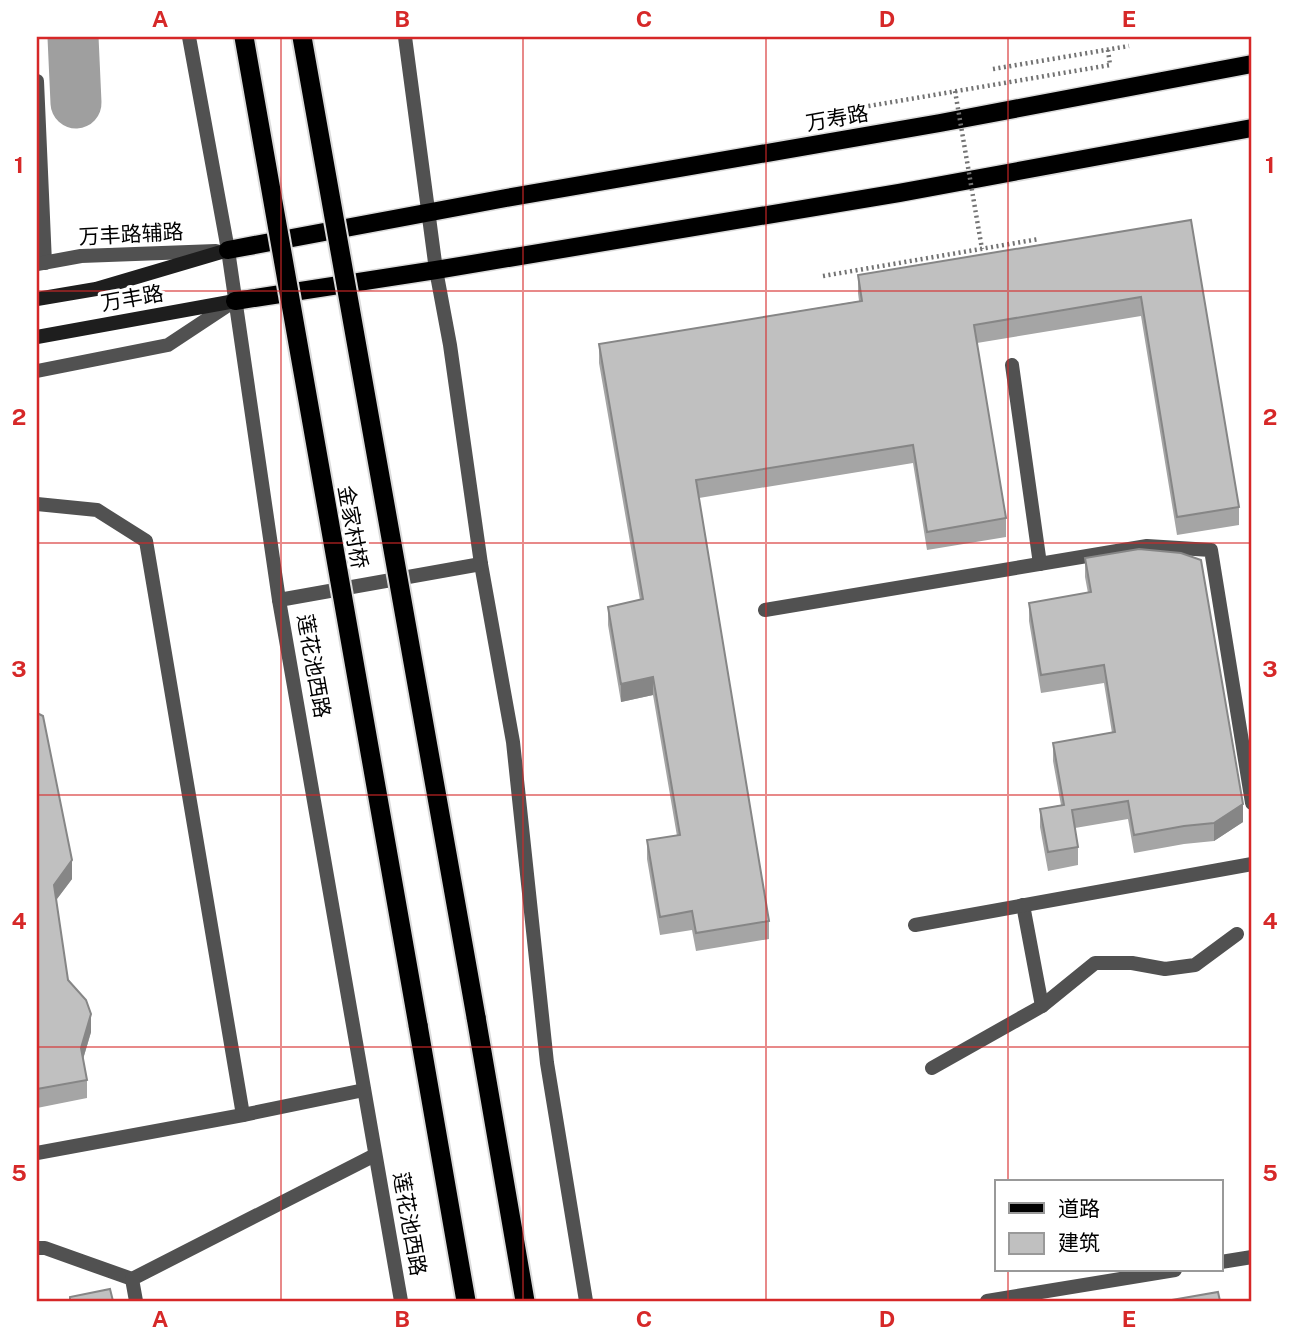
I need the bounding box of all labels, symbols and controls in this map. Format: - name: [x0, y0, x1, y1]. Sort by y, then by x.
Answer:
- text: A: [152, 5, 169, 32]
- text: B: [394, 5, 410, 32]
- text: C: [636, 5, 652, 32]
- text: D: [879, 5, 895, 32]
- text: E: [1122, 5, 1136, 32]
- street label: 万寿路: [804, 100, 870, 136]
- text: 1: [14, 151, 24, 178]
- text: 1: [1265, 151, 1275, 178]
- street label: 万丰路辅路: [78, 219, 184, 249]
- street label: 万丰路: [99, 280, 165, 316]
- text: 2: [12, 403, 26, 430]
- text: 2: [1263, 403, 1277, 430]
- street label: 金家村桥: [333, 483, 373, 571]
- street label: 莲花池西路: [293, 612, 335, 720]
- text: 3: [11, 655, 27, 682]
- text: 3: [1262, 655, 1278, 682]
- text: 4: [11, 907, 27, 934]
- text: 4: [1262, 907, 1278, 934]
- text: 5: [11, 1159, 27, 1186]
- text: 5: [1262, 1159, 1278, 1186]
- street label: 莲花池西路: [389, 1170, 431, 1278]
- legend: [995, 1180, 1222, 1272]
- text: 道路: [1058, 1196, 1100, 1221]
- text: 建筑: [1058, 1230, 1100, 1255]
- text: A: [152, 1305, 169, 1332]
- text: B: [394, 1305, 410, 1332]
- text: C: [636, 1305, 652, 1332]
- text: D: [879, 1305, 895, 1332]
- text: E: [1122, 1305, 1136, 1332]

